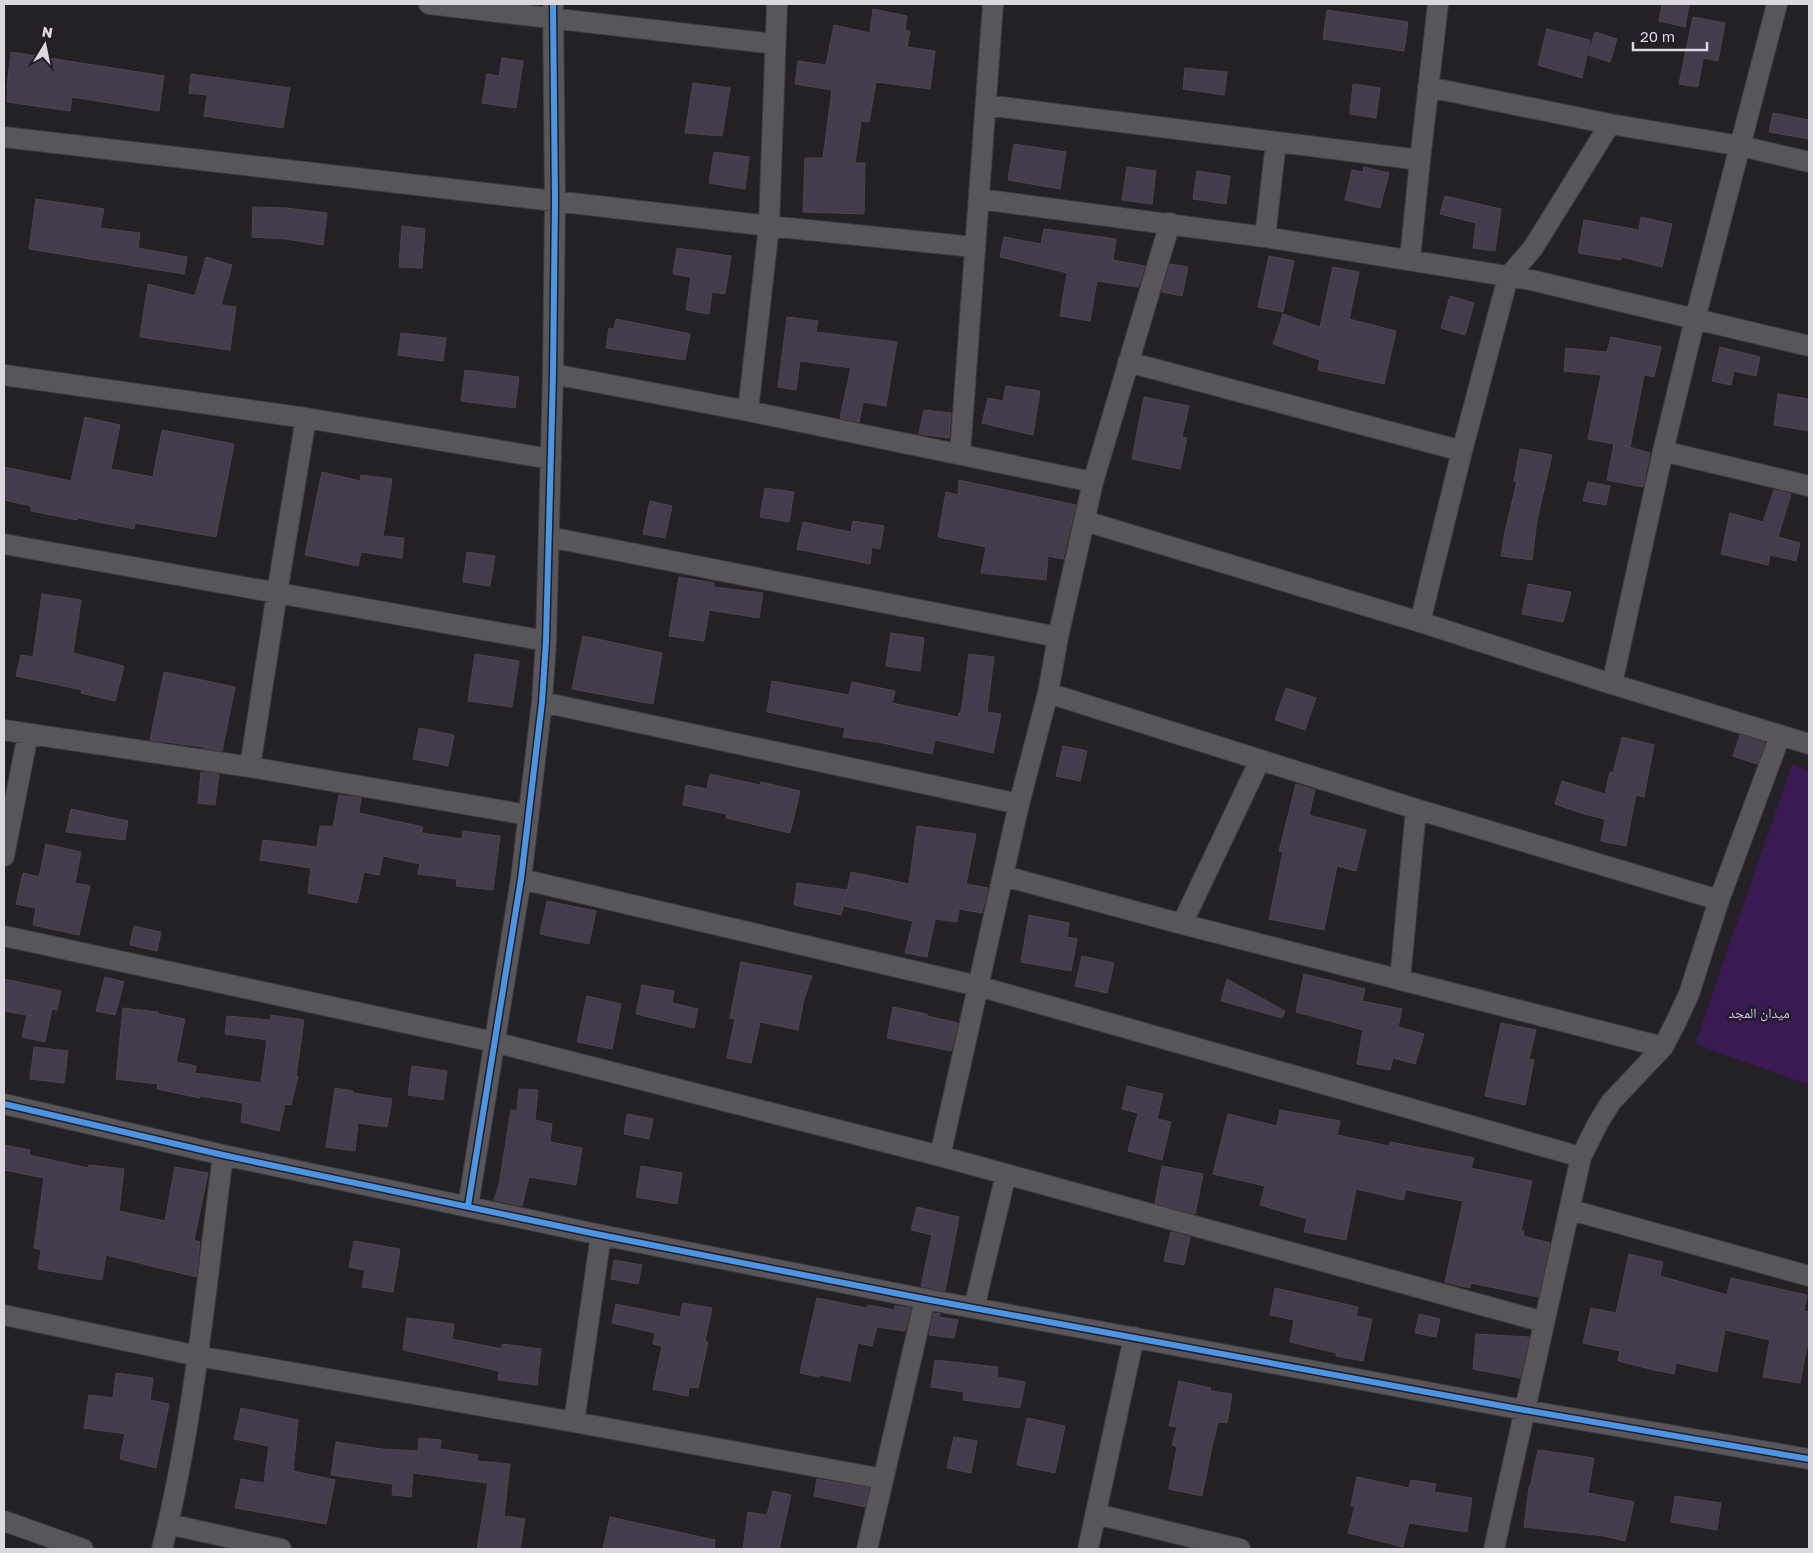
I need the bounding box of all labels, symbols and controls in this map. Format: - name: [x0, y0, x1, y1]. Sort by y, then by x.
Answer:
- north arrow: [20, 20, 70, 70]
- scale bar: [1633, 20, 1707, 52]
- text: N: [41, 22, 54, 41]
- text: 20 m: [1640, 27, 1675, 45]
- park label: ميدان المجد: [1728, 1004, 1790, 1022]

